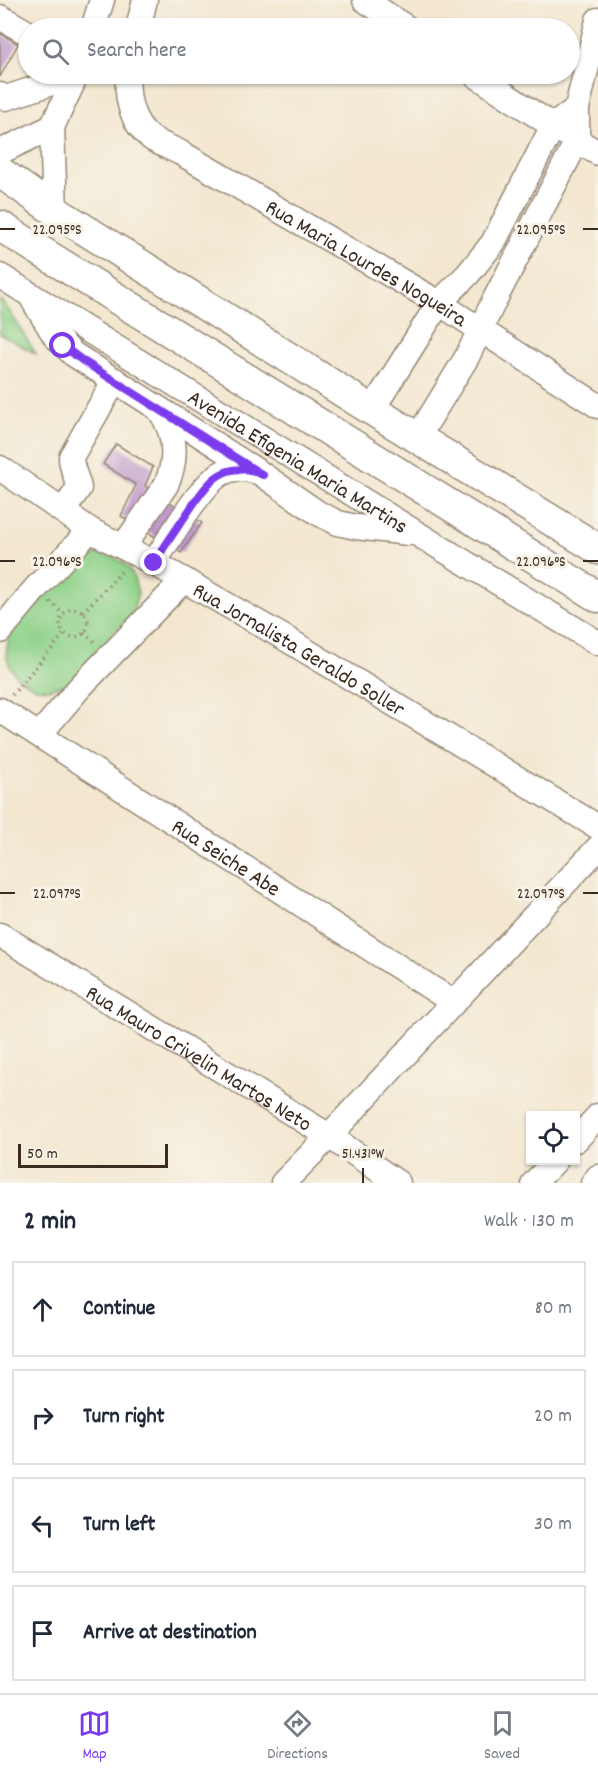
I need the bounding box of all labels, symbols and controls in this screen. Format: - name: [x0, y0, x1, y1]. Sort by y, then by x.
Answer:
- search box: [18, 18, 580, 84]
- icon: search: [39, 35, 72, 68]
- text: Search here: [87, 36, 186, 67]
- street label: Rua Maria Lourdes Nogueira: [259, 193, 473, 336]
- text: 22.095°S: [32, 220, 82, 242]
- text: 22.095°S: [516, 220, 566, 242]
- route start: [49, 332, 75, 358]
- street label: Avenida Efigenia Maria Martins: [181, 384, 413, 543]
- route end: [140, 549, 166, 575]
- text: 22.096°S: [32, 552, 82, 574]
- text: 22.096°S: [516, 552, 566, 574]
- street label: Rua Jornalista Geraldo Soller: [186, 576, 411, 726]
- street label: Rua Seiche Abe: [165, 813, 286, 906]
- text: 22.097°S: [33, 884, 81, 906]
- text: 22.097°S: [517, 884, 565, 906]
- street label: Rua Mauro Crivelin Martos Neto: [79, 979, 317, 1141]
- map controls: [526, 1111, 580, 1165]
- button: locate: [526, 1111, 580, 1165]
- scale bar: [18, 1141, 168, 1168]
- text: 50 m: [27, 1143, 58, 1166]
- text: 51.431°W: [342, 1144, 385, 1166]
- text: 2 min: [24, 1204, 76, 1241]
- text: Walk · 130 m: [484, 1208, 574, 1236]
- icon: ahead: [26, 1293, 59, 1326]
- text: Continue: [83, 1294, 155, 1325]
- text: 80 m: [535, 1295, 572, 1323]
- icon: right: [26, 1401, 59, 1434]
- text: Turn right: [83, 1402, 165, 1433]
- text: 20 m: [534, 1403, 572, 1431]
- icon: left: [26, 1509, 59, 1542]
- text: Turn left: [83, 1510, 155, 1541]
- text: 30 m: [534, 1511, 572, 1539]
- icon: arrive: [26, 1617, 59, 1650]
- text: Arrive at destination: [83, 1618, 257, 1649]
- tab: Map: [78, 1707, 111, 1766]
- tab: Directions: [267, 1707, 328, 1766]
- tab: Saved: [484, 1707, 520, 1766]

